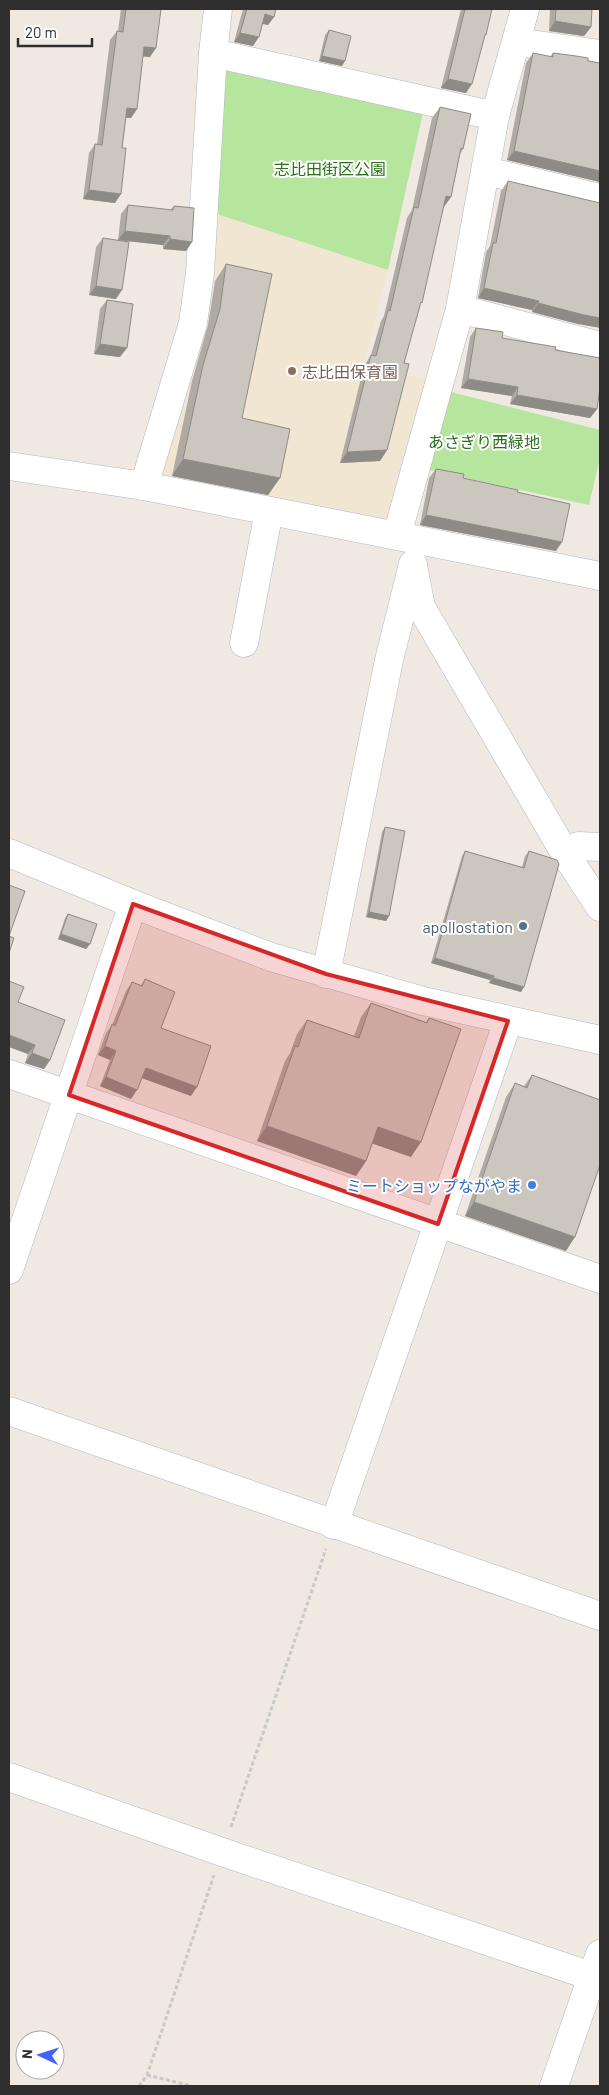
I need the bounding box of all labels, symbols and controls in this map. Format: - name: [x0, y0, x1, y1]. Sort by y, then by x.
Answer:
- scale bar: [18, 15, 91, 47]
- text: 20 m: [25, 23, 57, 41]
- park label: 志比田街区公園: [274, 159, 386, 178]
- place label: 志比田保育園: [302, 362, 398, 381]
- marker: 志比田保育園: [286, 365, 298, 377]
- park label: あさぎり西緑地: [428, 432, 540, 451]
- place label: apollostation: [422, 917, 513, 936]
- marker: apollostation: [517, 920, 529, 932]
- place label: ミートショップながやま: [346, 1176, 522, 1195]
- marker: ミートショップながやま: [526, 1179, 538, 1191]
- north arrow: [15, 2030, 65, 2080]
- text: N: [18, 2049, 35, 2059]

